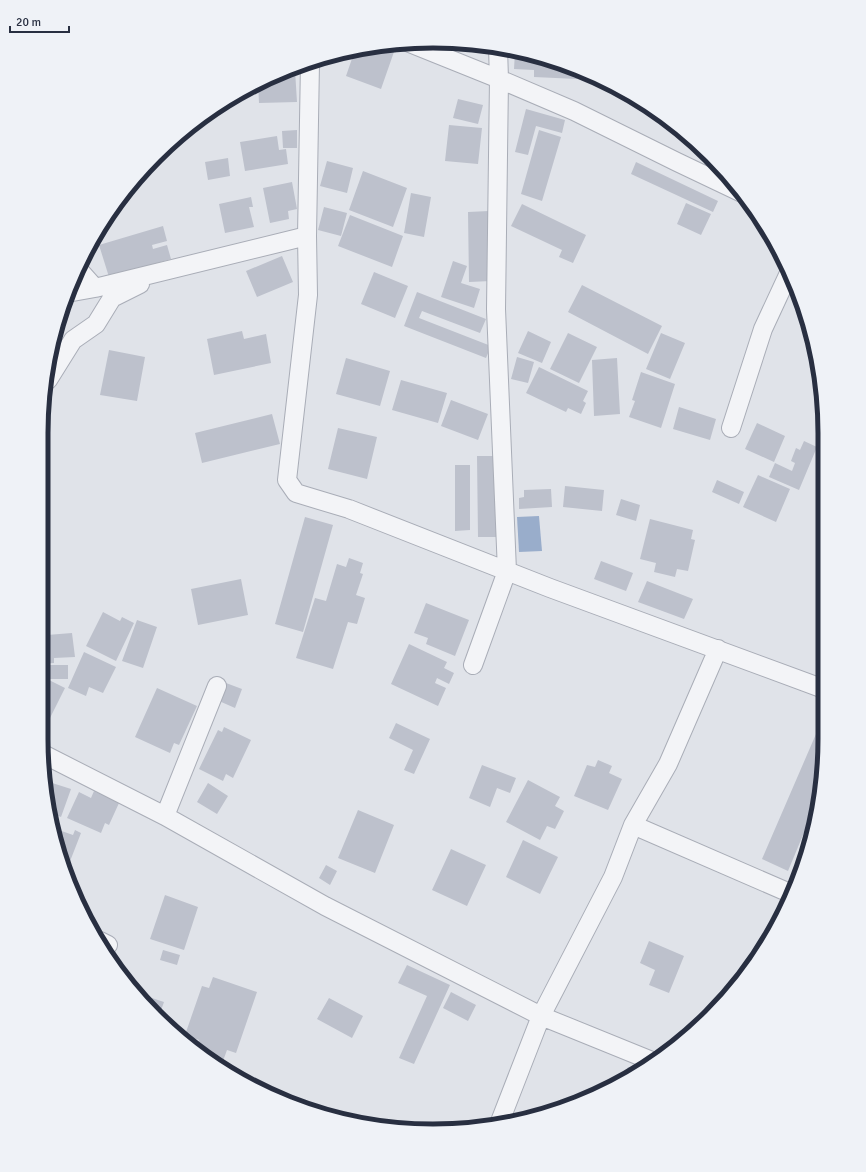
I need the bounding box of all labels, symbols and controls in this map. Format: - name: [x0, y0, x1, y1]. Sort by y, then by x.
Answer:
- scale bar: [10, 8, 69, 34]
- text: 20 m: [16, 15, 41, 30]

